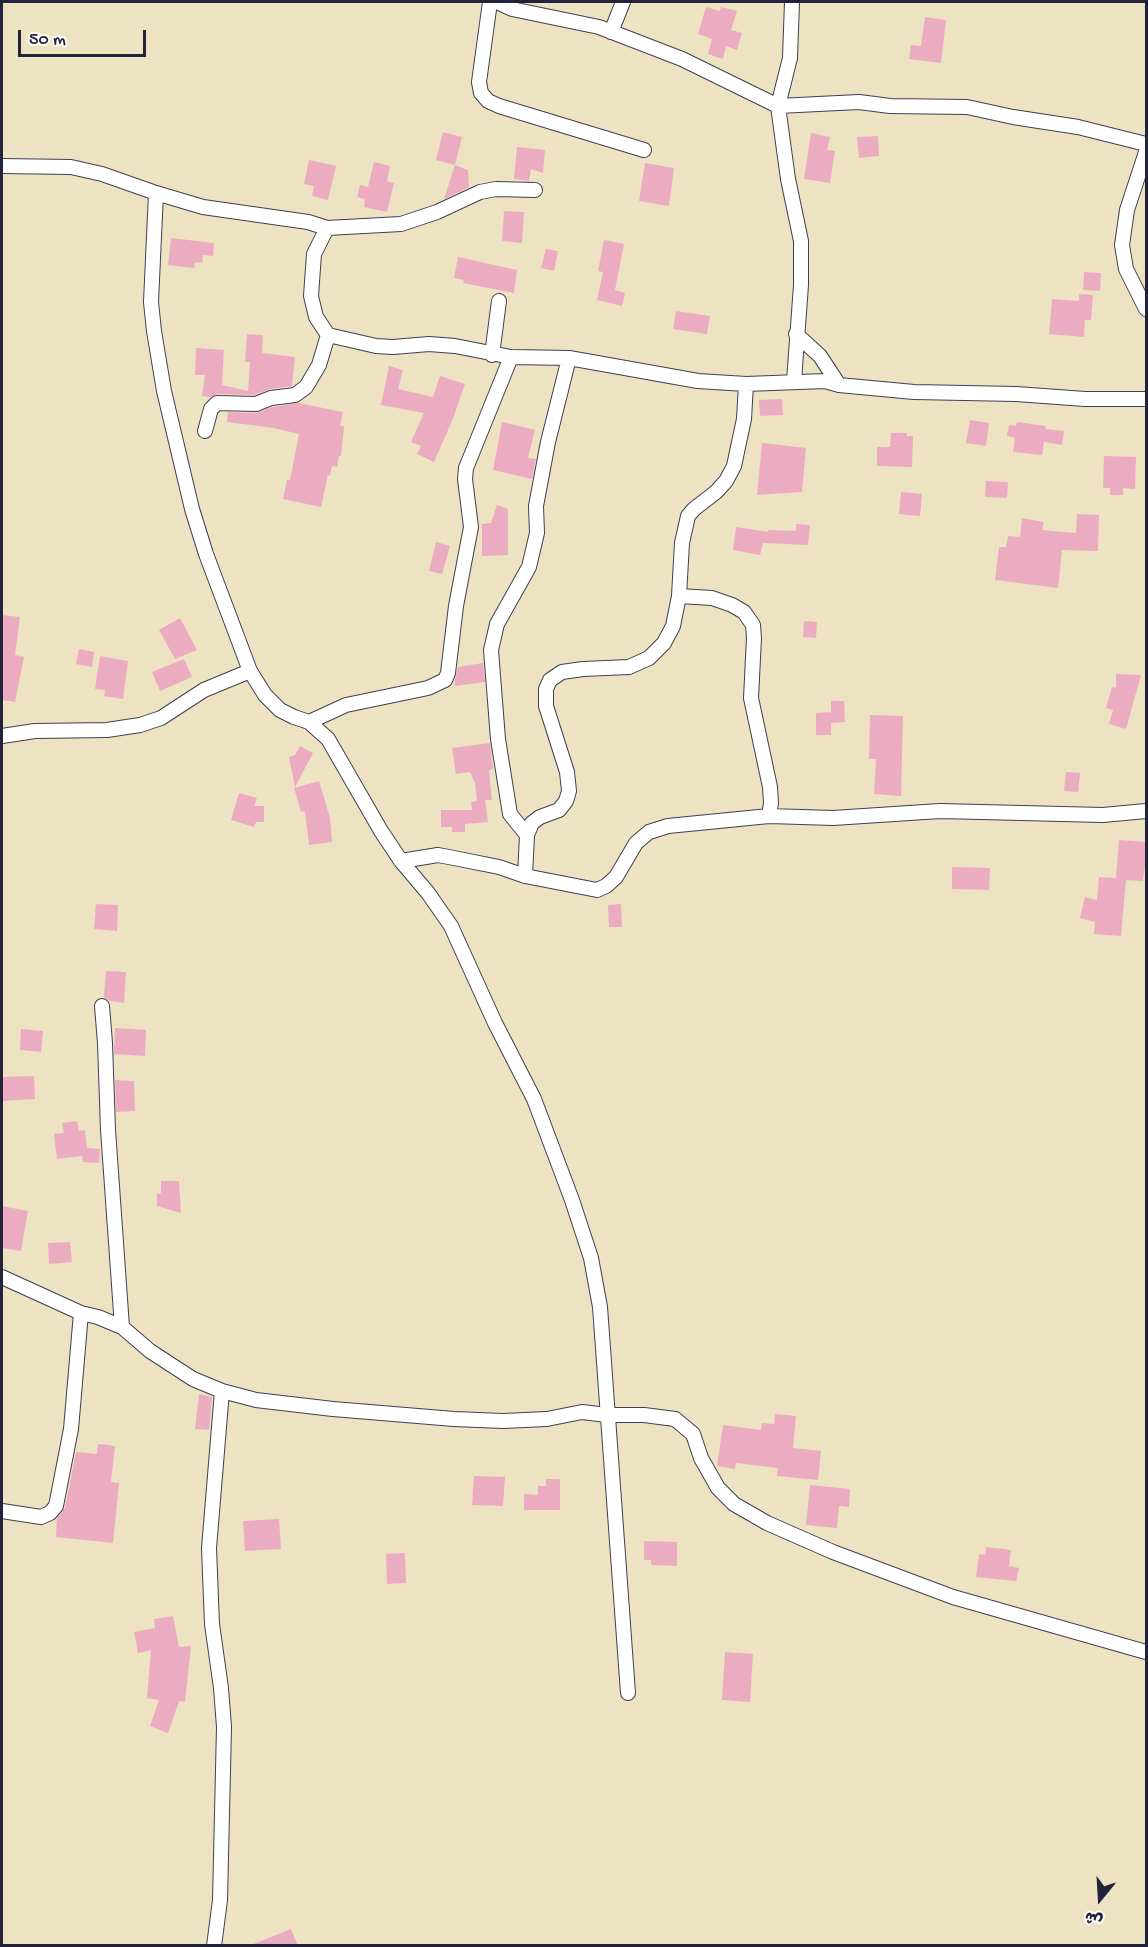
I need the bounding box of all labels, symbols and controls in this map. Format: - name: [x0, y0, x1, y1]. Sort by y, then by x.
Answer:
- scale bar: [21, 18, 148, 56]
- text: 50 m: [29, 30, 66, 51]
- north arrow: [1070, 1869, 1130, 1929]
- text: ش: [1083, 1905, 1106, 1928]

